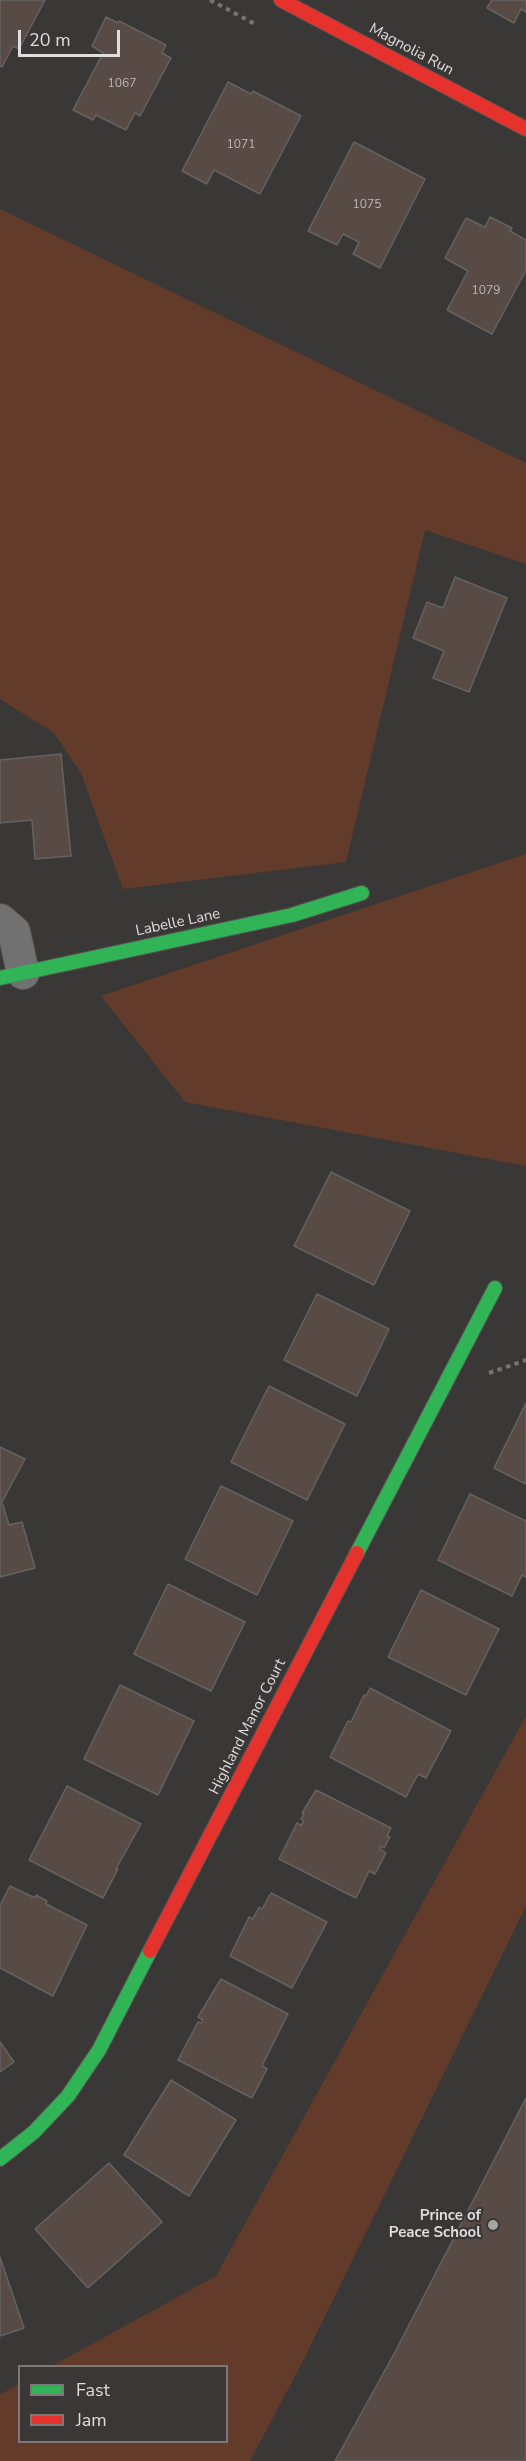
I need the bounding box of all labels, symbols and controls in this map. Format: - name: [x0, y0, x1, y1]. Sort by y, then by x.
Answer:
- scale bar: [21, 18, 123, 56]
- street label: Magnolia Run: [366, 20, 456, 80]
- text: 20 m: [29, 28, 71, 52]
- house number: 1067: [108, 77, 136, 91]
- house number: 1071: [227, 138, 255, 152]
- house number: 1075: [353, 198, 381, 212]
- house number: 1079: [472, 284, 500, 298]
- street label: Labelle Lane: [134, 905, 222, 941]
- street label: Highland Manor Court: [206, 1656, 290, 1798]
- place label: Prince of Peace School: [389, 2207, 481, 2242]
- marker: Prince of Peace School: [486, 2218, 500, 2232]
- legend: [18, 2365, 228, 2443]
- text: Fast: [76, 2378, 110, 2402]
- text: Jam: [76, 2408, 107, 2432]

